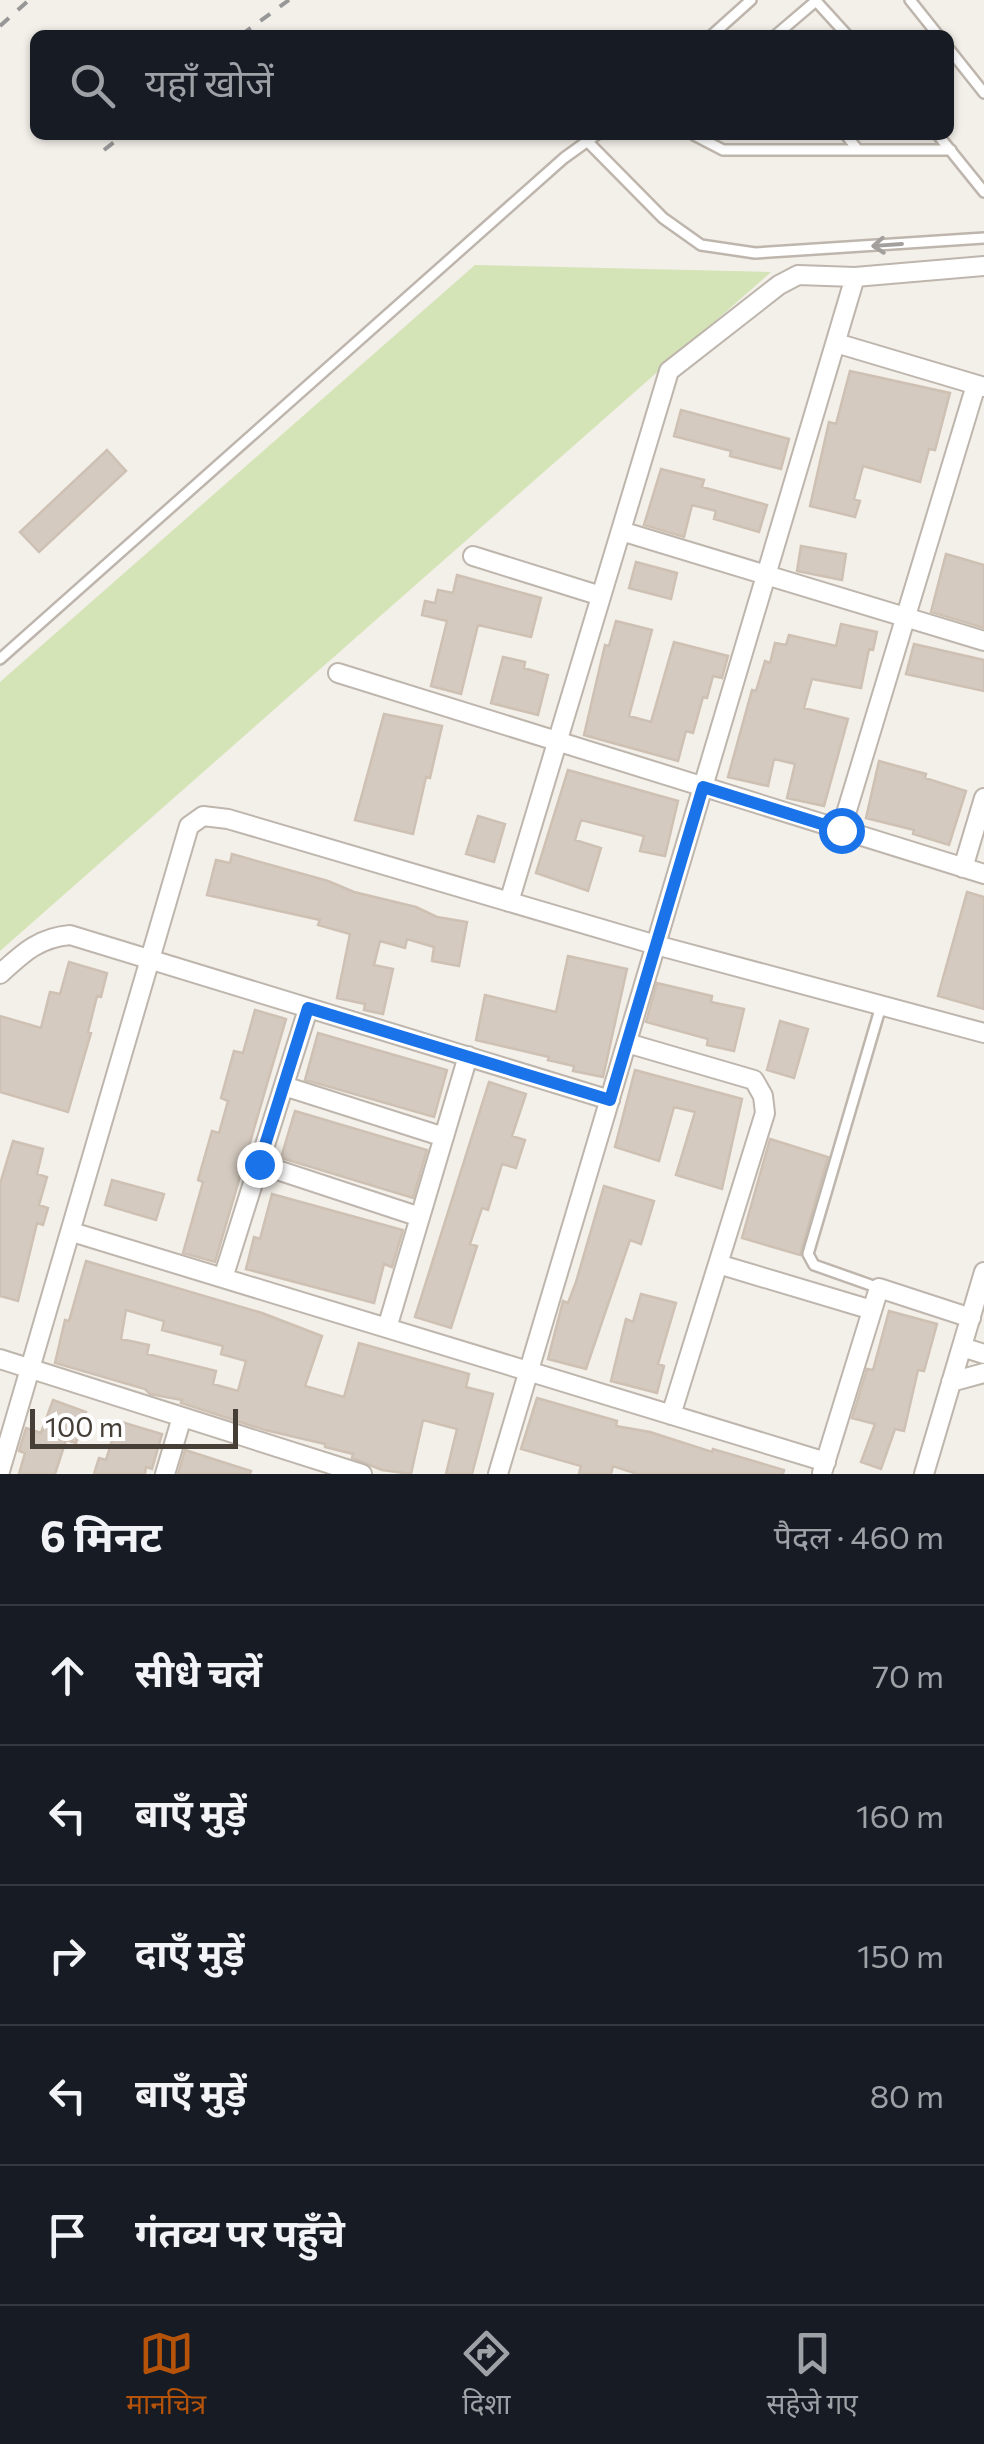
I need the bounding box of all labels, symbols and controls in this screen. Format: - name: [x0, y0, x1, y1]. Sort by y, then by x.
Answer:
- search box: [30, 30, 954, 140]
- icon: search: [65, 58, 120, 113]
- text: यहाँ खोजें: [145, 58, 273, 105]
- one-way arrow: [871, 236, 903, 255]
- route start: [819, 808, 865, 854]
- route end: [237, 1142, 283, 1188]
- scale bar: [30, 1404, 238, 1448]
- text: 100 m: [45, 1409, 123, 1443]
- text: 6 मिनट: [40, 1509, 162, 1561]
- text: पैदल · 460 m: [774, 1516, 944, 1556]
- icon: ahead: [40, 1648, 95, 1703]
- text: सीधे चलें: [135, 1648, 262, 1695]
- text: 70 m: [872, 1655, 944, 1695]
- icon: left: [40, 1788, 95, 1843]
- text: बाएँ मुड़ें: [135, 1788, 246, 1835]
- text: 160 m: [856, 1795, 944, 1835]
- icon: right: [40, 1928, 95, 1983]
- text: दाएँ मुड़ें: [135, 1928, 244, 1975]
- text: 150 m: [857, 1935, 944, 1975]
- icon: left: [40, 2068, 95, 2123]
- text: बाएँ मुड़ें: [135, 2068, 246, 2115]
- text: 80 m: [870, 2075, 944, 2115]
- icon: arrive: [40, 2208, 95, 2263]
- text: गंतव्य पर पहुँचे: [135, 2208, 345, 2255]
- tab: मानचित्र: [126, 2326, 206, 2425]
- tab: दिशा: [459, 2326, 514, 2425]
- tab: सहेजे गए: [767, 2326, 858, 2425]

